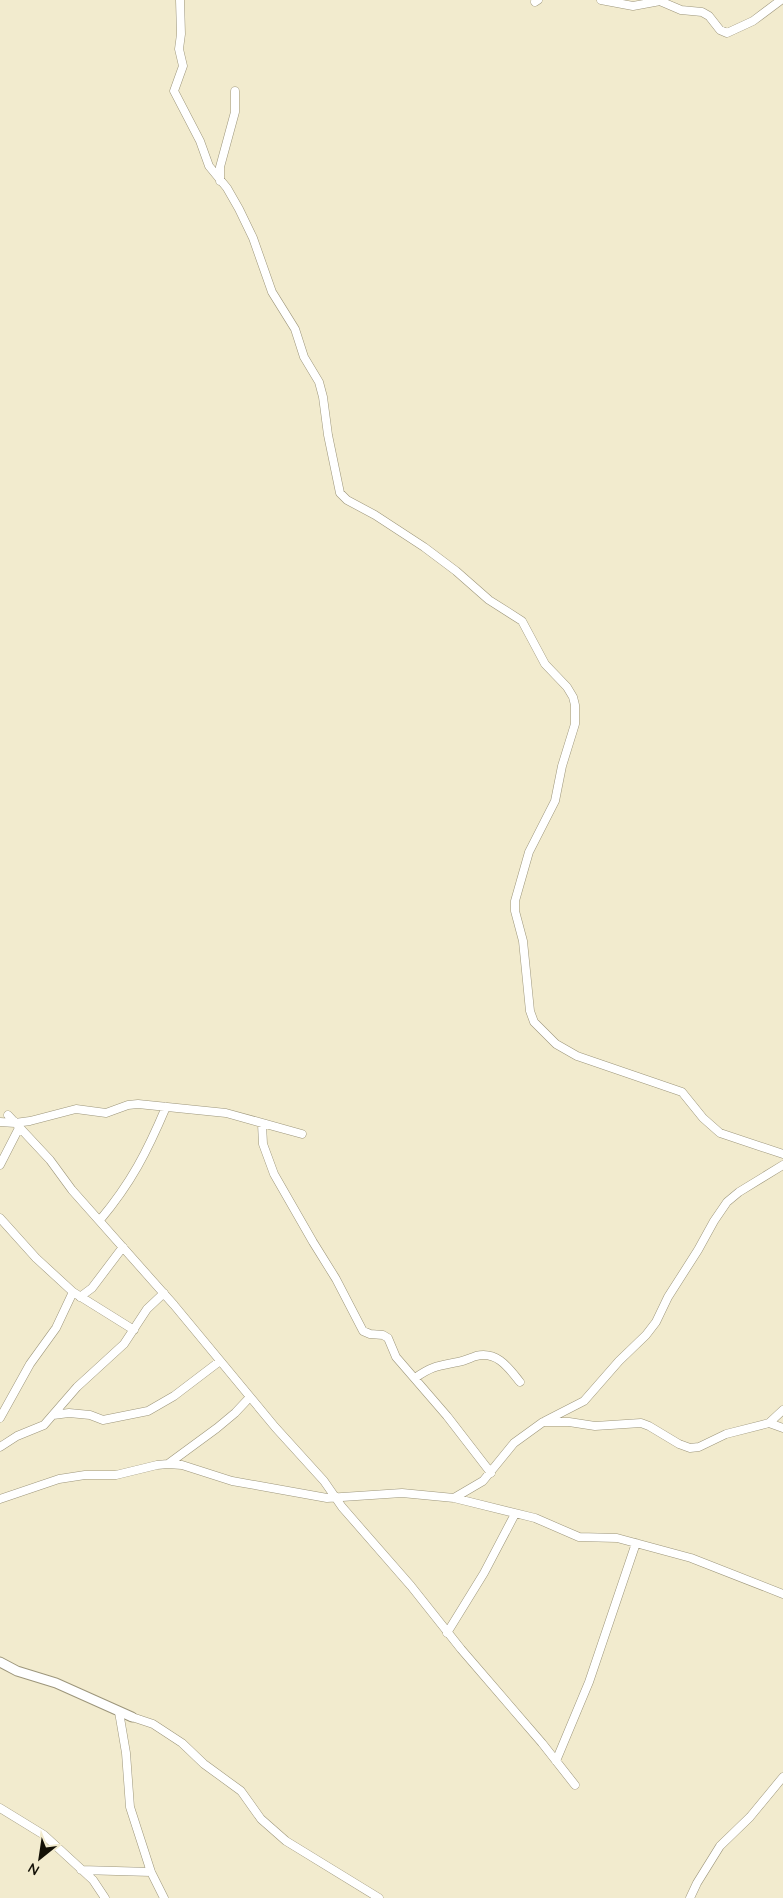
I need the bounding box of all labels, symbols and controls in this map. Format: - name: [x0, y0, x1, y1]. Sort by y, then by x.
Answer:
- north arrow: [15, 1833, 65, 1883]
- text: N: [25, 1859, 42, 1880]

